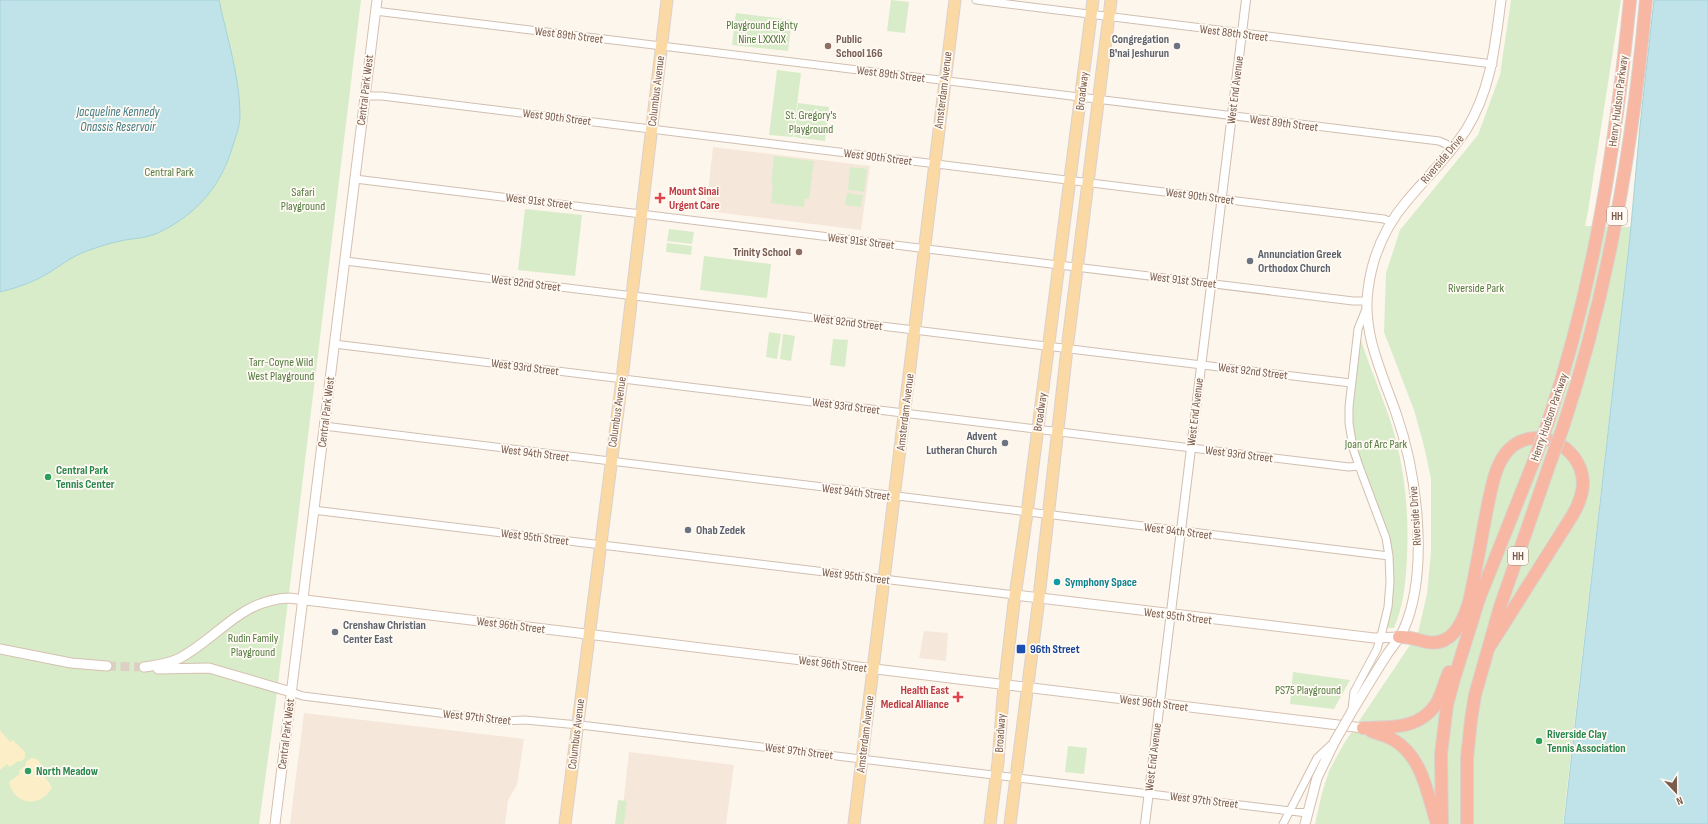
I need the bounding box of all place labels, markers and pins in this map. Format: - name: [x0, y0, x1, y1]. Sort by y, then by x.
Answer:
- place label: Public School 166: [836, 32, 883, 61]
- place label: Congregation B'nai Jeshurun: [1109, 32, 1169, 61]
- marker: Public School 166: [823, 41, 833, 51]
- marker: Congregation B'nai Jeshurun: [1172, 41, 1182, 51]
- place label: Mount Sinai Urgent Care: [669, 184, 720, 213]
- marker: Mount Sinai Urgent Care: [654, 192, 666, 204]
- place label: Trinity School: [733, 245, 791, 260]
- marker: Trinity School: [794, 247, 804, 257]
- place label: Annunciation Greek Orthodox Church: [1257, 247, 1342, 276]
- marker: Annunciation Greek Orthodox Church: [1245, 256, 1255, 266]
- place label: Advent Lutheran Church: [926, 429, 997, 458]
- marker: Advent Lutheran Church: [1000, 438, 1010, 448]
- place label: Central Park Tennis Center: [56, 463, 115, 492]
- marker: Central Park Tennis Center: [43, 472, 53, 482]
- place label: Ohab Zedek: [696, 523, 745, 538]
- marker: Ohab Zedek: [683, 525, 693, 535]
- place label: Symphony Space: [1065, 575, 1137, 590]
- marker: Symphony Space: [1052, 577, 1062, 587]
- place label: Crenshaw Christian Center East: [343, 618, 426, 647]
- marker: Crenshaw Christian Center East: [330, 627, 340, 637]
- place label: 96th Street: [1030, 642, 1080, 657]
- marker: 96th Street: [1015, 643, 1027, 655]
- place label: Health East Medical Alliance: [881, 683, 949, 712]
- marker: Health East Medical Alliance: [952, 691, 964, 703]
- place label: Riverside Clay Tennis Association: [1547, 727, 1626, 756]
- marker: Riverside Clay Tennis Association: [1534, 736, 1544, 746]
- place label: North Meadow: [36, 764, 99, 779]
- marker: North Meadow: [23, 766, 33, 776]

